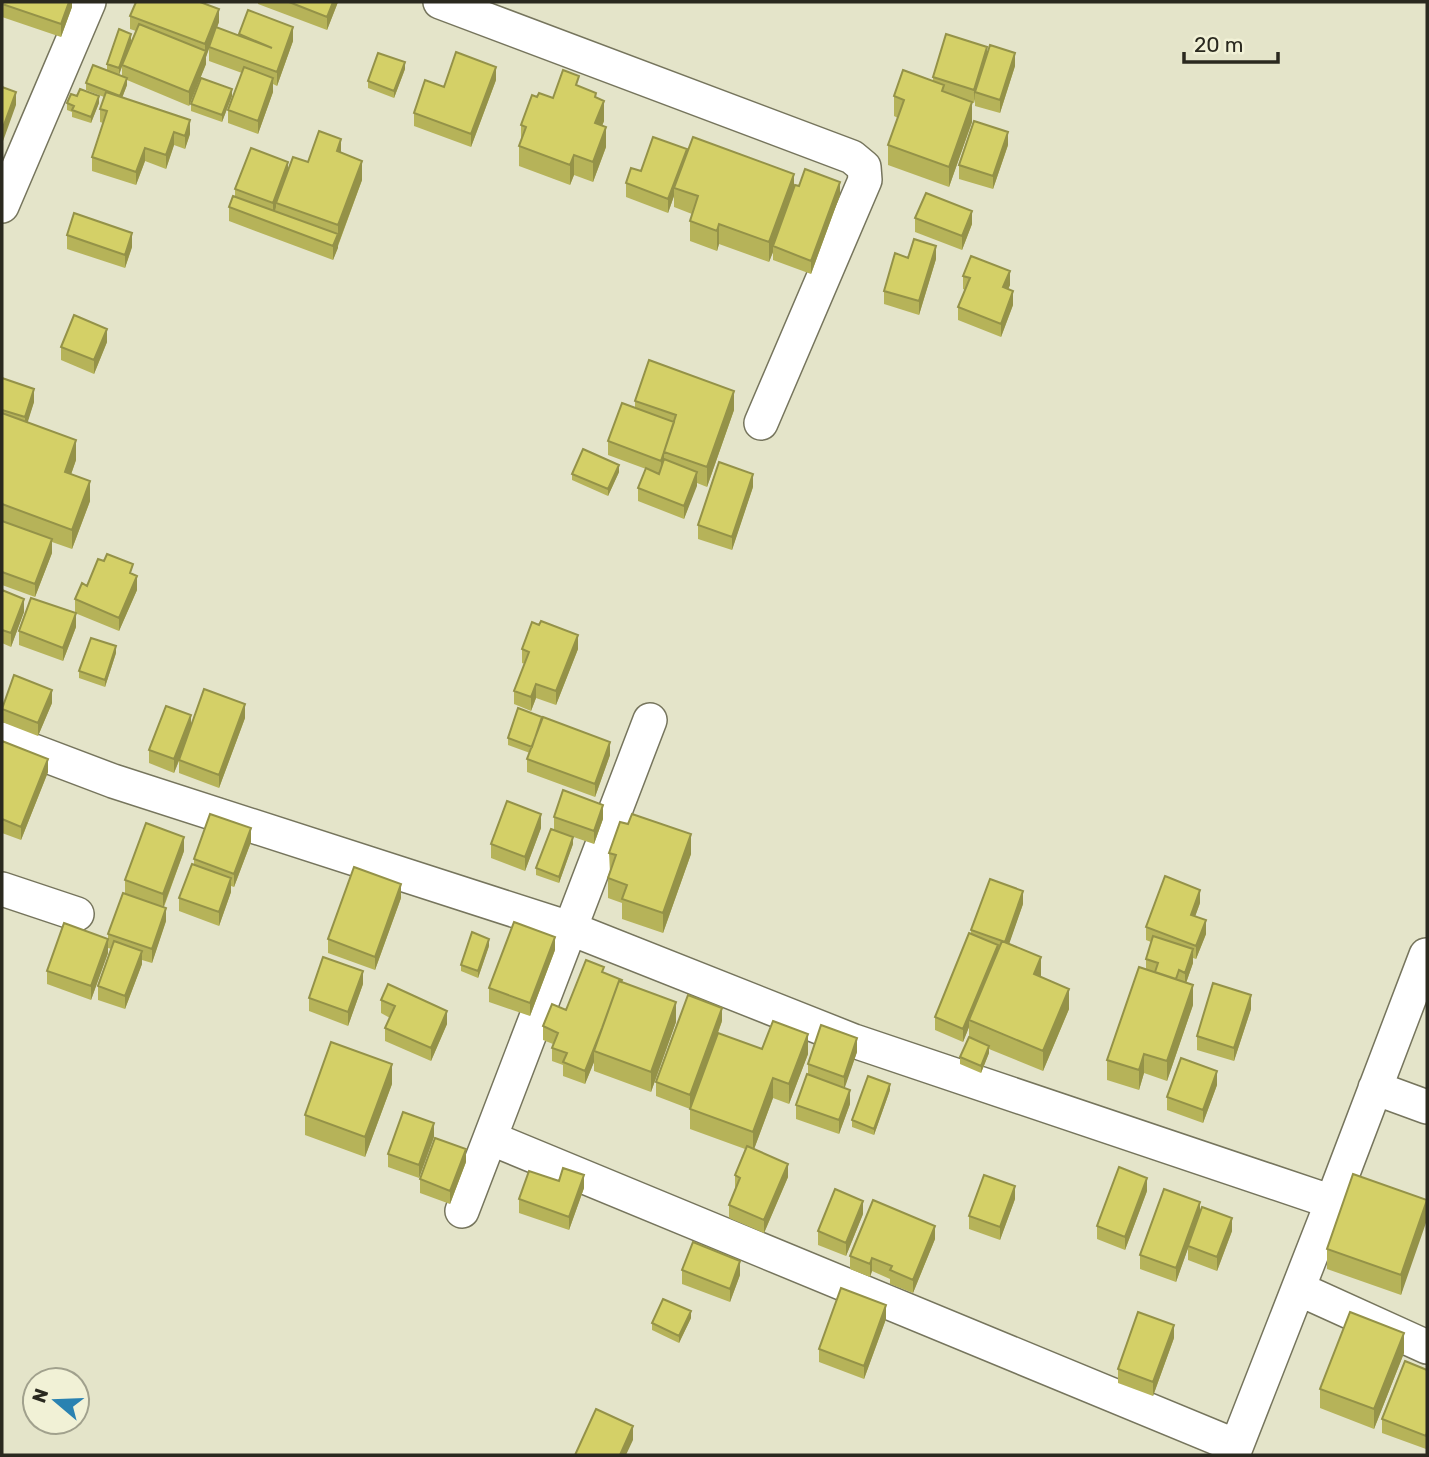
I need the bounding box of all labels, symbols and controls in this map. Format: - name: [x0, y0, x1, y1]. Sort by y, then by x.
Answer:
- scale bar: [1184, 21, 1278, 65]
- text: 20 m: [1194, 32, 1243, 57]
- north arrow: [21, 1366, 91, 1436]
- text: N: [27, 1385, 53, 1406]

